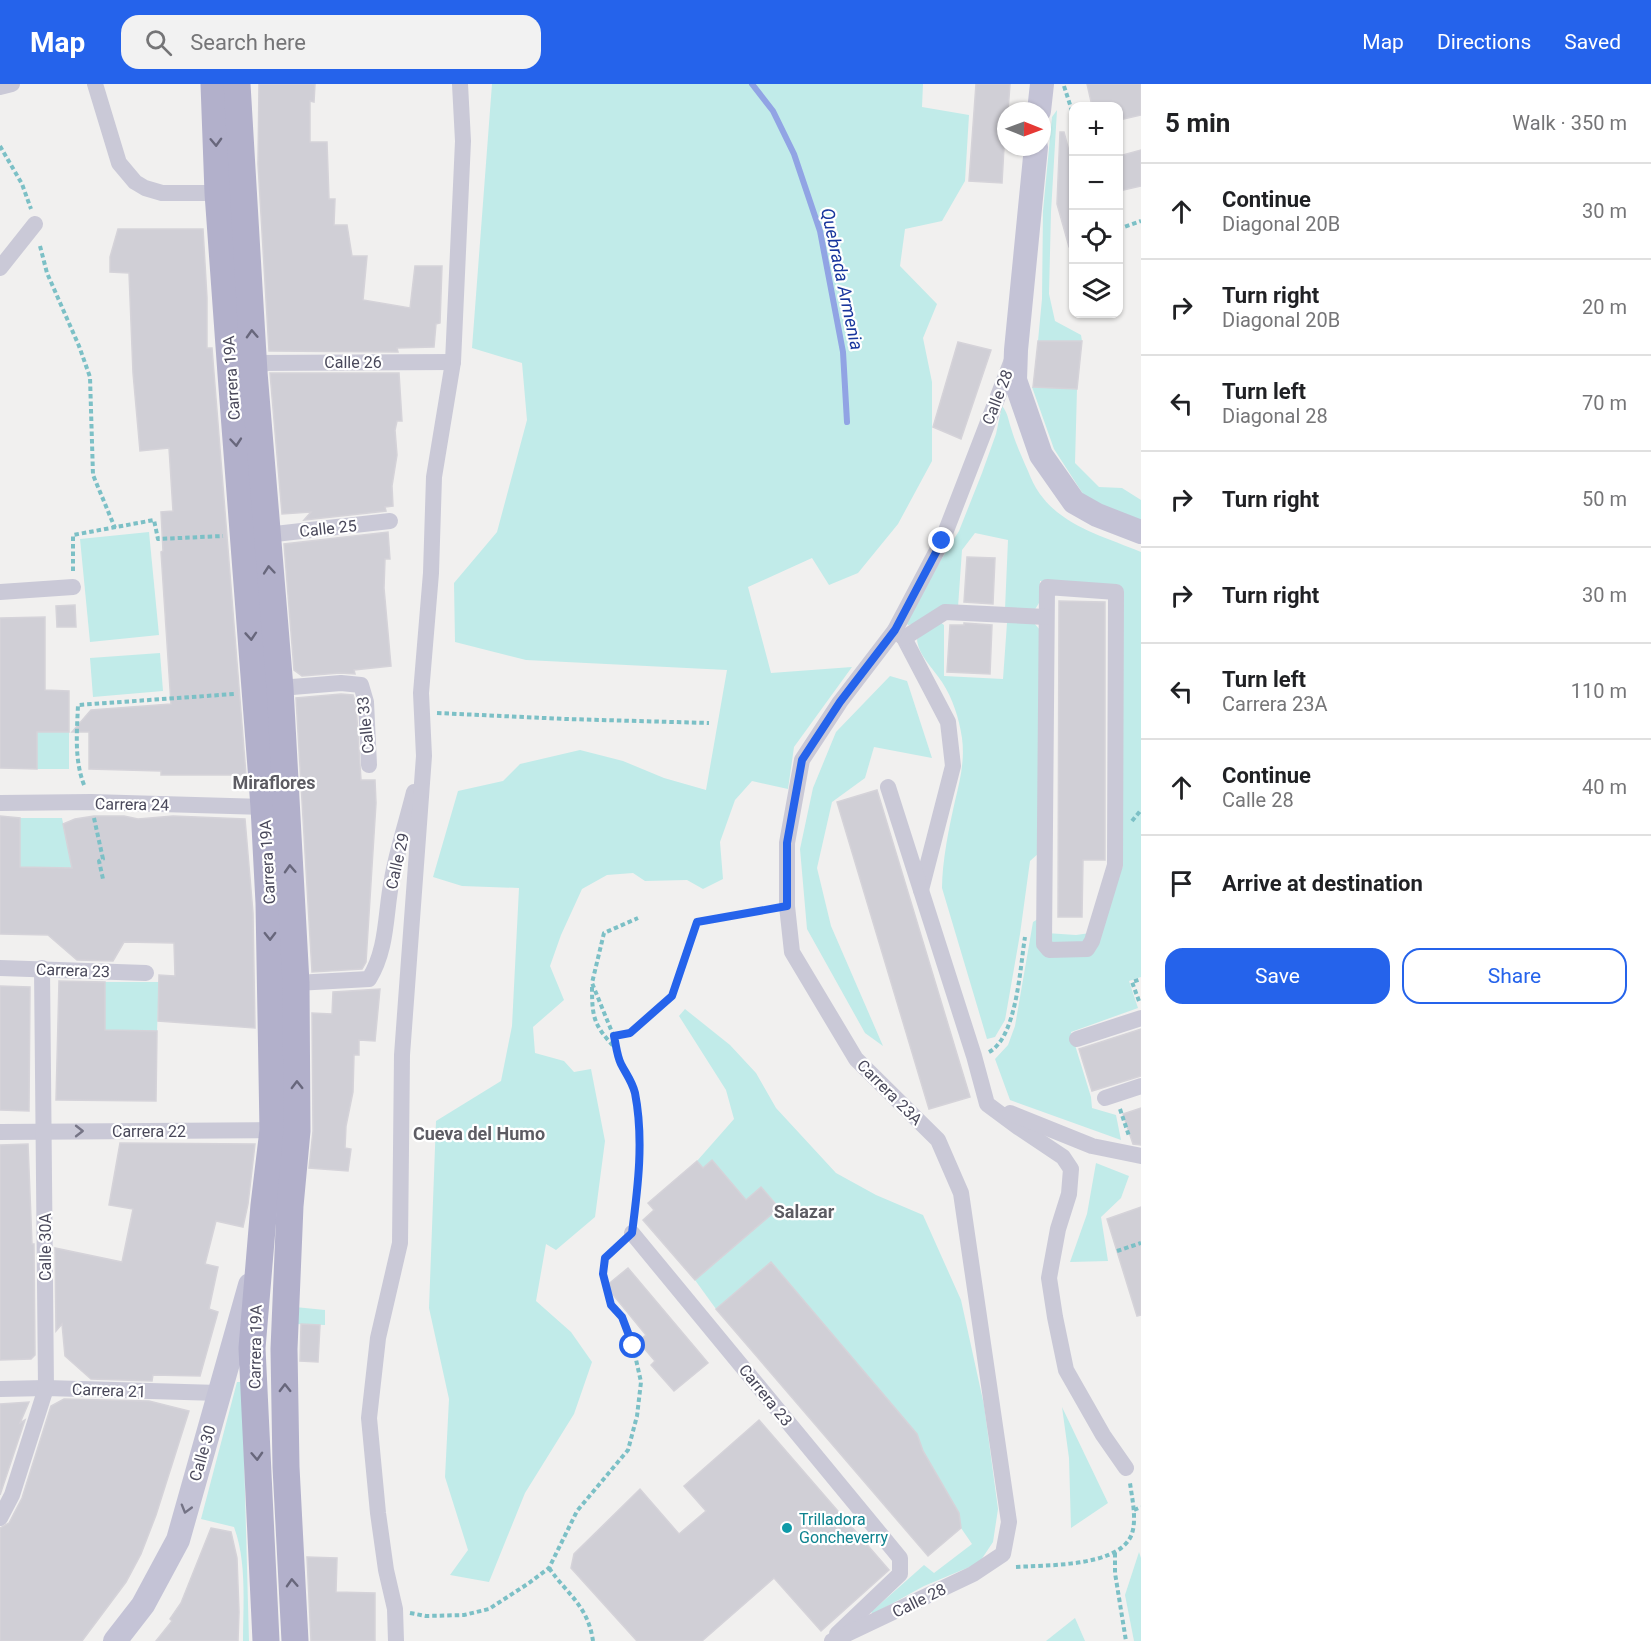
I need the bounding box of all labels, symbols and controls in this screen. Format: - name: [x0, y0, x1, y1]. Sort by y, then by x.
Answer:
- search box: [121, 15, 541, 69]
- text: Map: [30, 26, 85, 59]
- icon: search: [142, 26, 175, 59]
- text: Search here: [190, 30, 306, 55]
- text: Map: [1362, 30, 1404, 54]
- text: Directions: [1437, 30, 1531, 54]
- text: Saved: [1564, 30, 1621, 54]
- north arrow: [997, 102, 1051, 156]
- map controls: [1069, 102, 1123, 318]
- button: +: [1069, 102, 1123, 156]
- text: 5 min: [1165, 108, 1230, 138]
- text: Walk · 350 m: [1512, 111, 1627, 135]
- one-way arrow: [210, 138, 223, 147]
- button: −: [1069, 156, 1123, 210]
- text: Continue: [1222, 187, 1311, 212]
- icon: ahead: [1165, 195, 1198, 228]
- text: 30 m: [1582, 199, 1627, 223]
- water label: Quebrada Armenia: [817, 206, 868, 352]
- button: locate: [1069, 210, 1123, 264]
- text: Diagonal 20B: [1222, 212, 1340, 236]
- button: layers: [1069, 264, 1123, 318]
- text: Turn right: [1222, 283, 1319, 308]
- icon: right: [1165, 291, 1198, 324]
- text: 20 m: [1582, 295, 1627, 319]
- text: Diagonal 20B: [1222, 308, 1340, 332]
- one-way arrow: [245, 329, 258, 338]
- street label: Carrera 19A: [219, 335, 244, 421]
- street label: Calle 26: [324, 353, 382, 372]
- street label: Calle 28: [978, 367, 1017, 427]
- text: Turn left: [1222, 379, 1306, 404]
- icon: left: [1165, 387, 1198, 420]
- text: 70 m: [1582, 391, 1627, 415]
- text: Diagonal 28: [1222, 404, 1328, 428]
- one-way arrow: [229, 437, 242, 446]
- icon: right: [1165, 483, 1198, 516]
- text: Turn right: [1222, 487, 1319, 512]
- text: 50 m: [1582, 487, 1627, 511]
- street label: Calle 25: [299, 516, 358, 541]
- route end: [928, 527, 954, 553]
- one-way arrow: [263, 565, 276, 575]
- icon: right: [1165, 579, 1198, 612]
- text: Turn right: [1222, 583, 1319, 608]
- text: 30 m: [1582, 583, 1627, 607]
- one-way arrow: [245, 632, 258, 641]
- text: Turn left: [1222, 667, 1306, 692]
- icon: left: [1165, 675, 1198, 708]
- text: 110 m: [1571, 679, 1627, 703]
- text: Carrera 23A: [1222, 692, 1328, 716]
- street label: Calle 33: [353, 695, 378, 754]
- text: Continue: [1222, 763, 1311, 788]
- icon: ahead: [1165, 771, 1198, 804]
- district label: Miraflores: [232, 772, 316, 793]
- text: 40 m: [1582, 775, 1627, 799]
- text: Calle 28: [1222, 788, 1294, 812]
- street label: Carrera 24: [95, 794, 169, 815]
- street label: Carrera 19A: [256, 819, 279, 905]
- street label: Calle 29: [382, 831, 413, 891]
- one-way arrow: [284, 865, 297, 874]
- icon: arrive: [1165, 867, 1198, 900]
- text: Arrive at destination: [1222, 871, 1423, 896]
- one-way arrow: [264, 931, 276, 940]
- button: Save: [1165, 948, 1390, 1004]
- button: Share: [1402, 948, 1627, 1004]
- street label: Carrera 23: [36, 960, 110, 981]
- street label: Carrera 23A: [853, 1056, 927, 1129]
- one-way arrow: [291, 1081, 303, 1090]
- street label: Carrera 22: [112, 1122, 186, 1141]
- district label: Cueva del Humo: [413, 1123, 545, 1144]
- one-way arrow: [75, 1125, 84, 1137]
- district label: Salazar: [774, 1201, 835, 1222]
- street label: Calle 30A: [36, 1213, 55, 1281]
- street label: Carrera 19A: [245, 1304, 266, 1389]
- route start: [619, 1332, 645, 1358]
- street label: Carrera 23: [735, 1361, 796, 1430]
- street label: Carrera 21: [72, 1380, 146, 1401]
- one-way arrow: [279, 1383, 291, 1392]
- street label: Calle 30: [185, 1423, 220, 1483]
- one-way arrow: [251, 1452, 264, 1461]
- one-way arrow: [181, 1503, 193, 1514]
- place label: Trilladora Goncheverry: [799, 1510, 889, 1547]
- marker: Trilladora Goncheverry: [780, 1521, 794, 1535]
- one-way arrow: [286, 1578, 299, 1587]
- street label: Calle 28: [889, 1579, 949, 1622]

